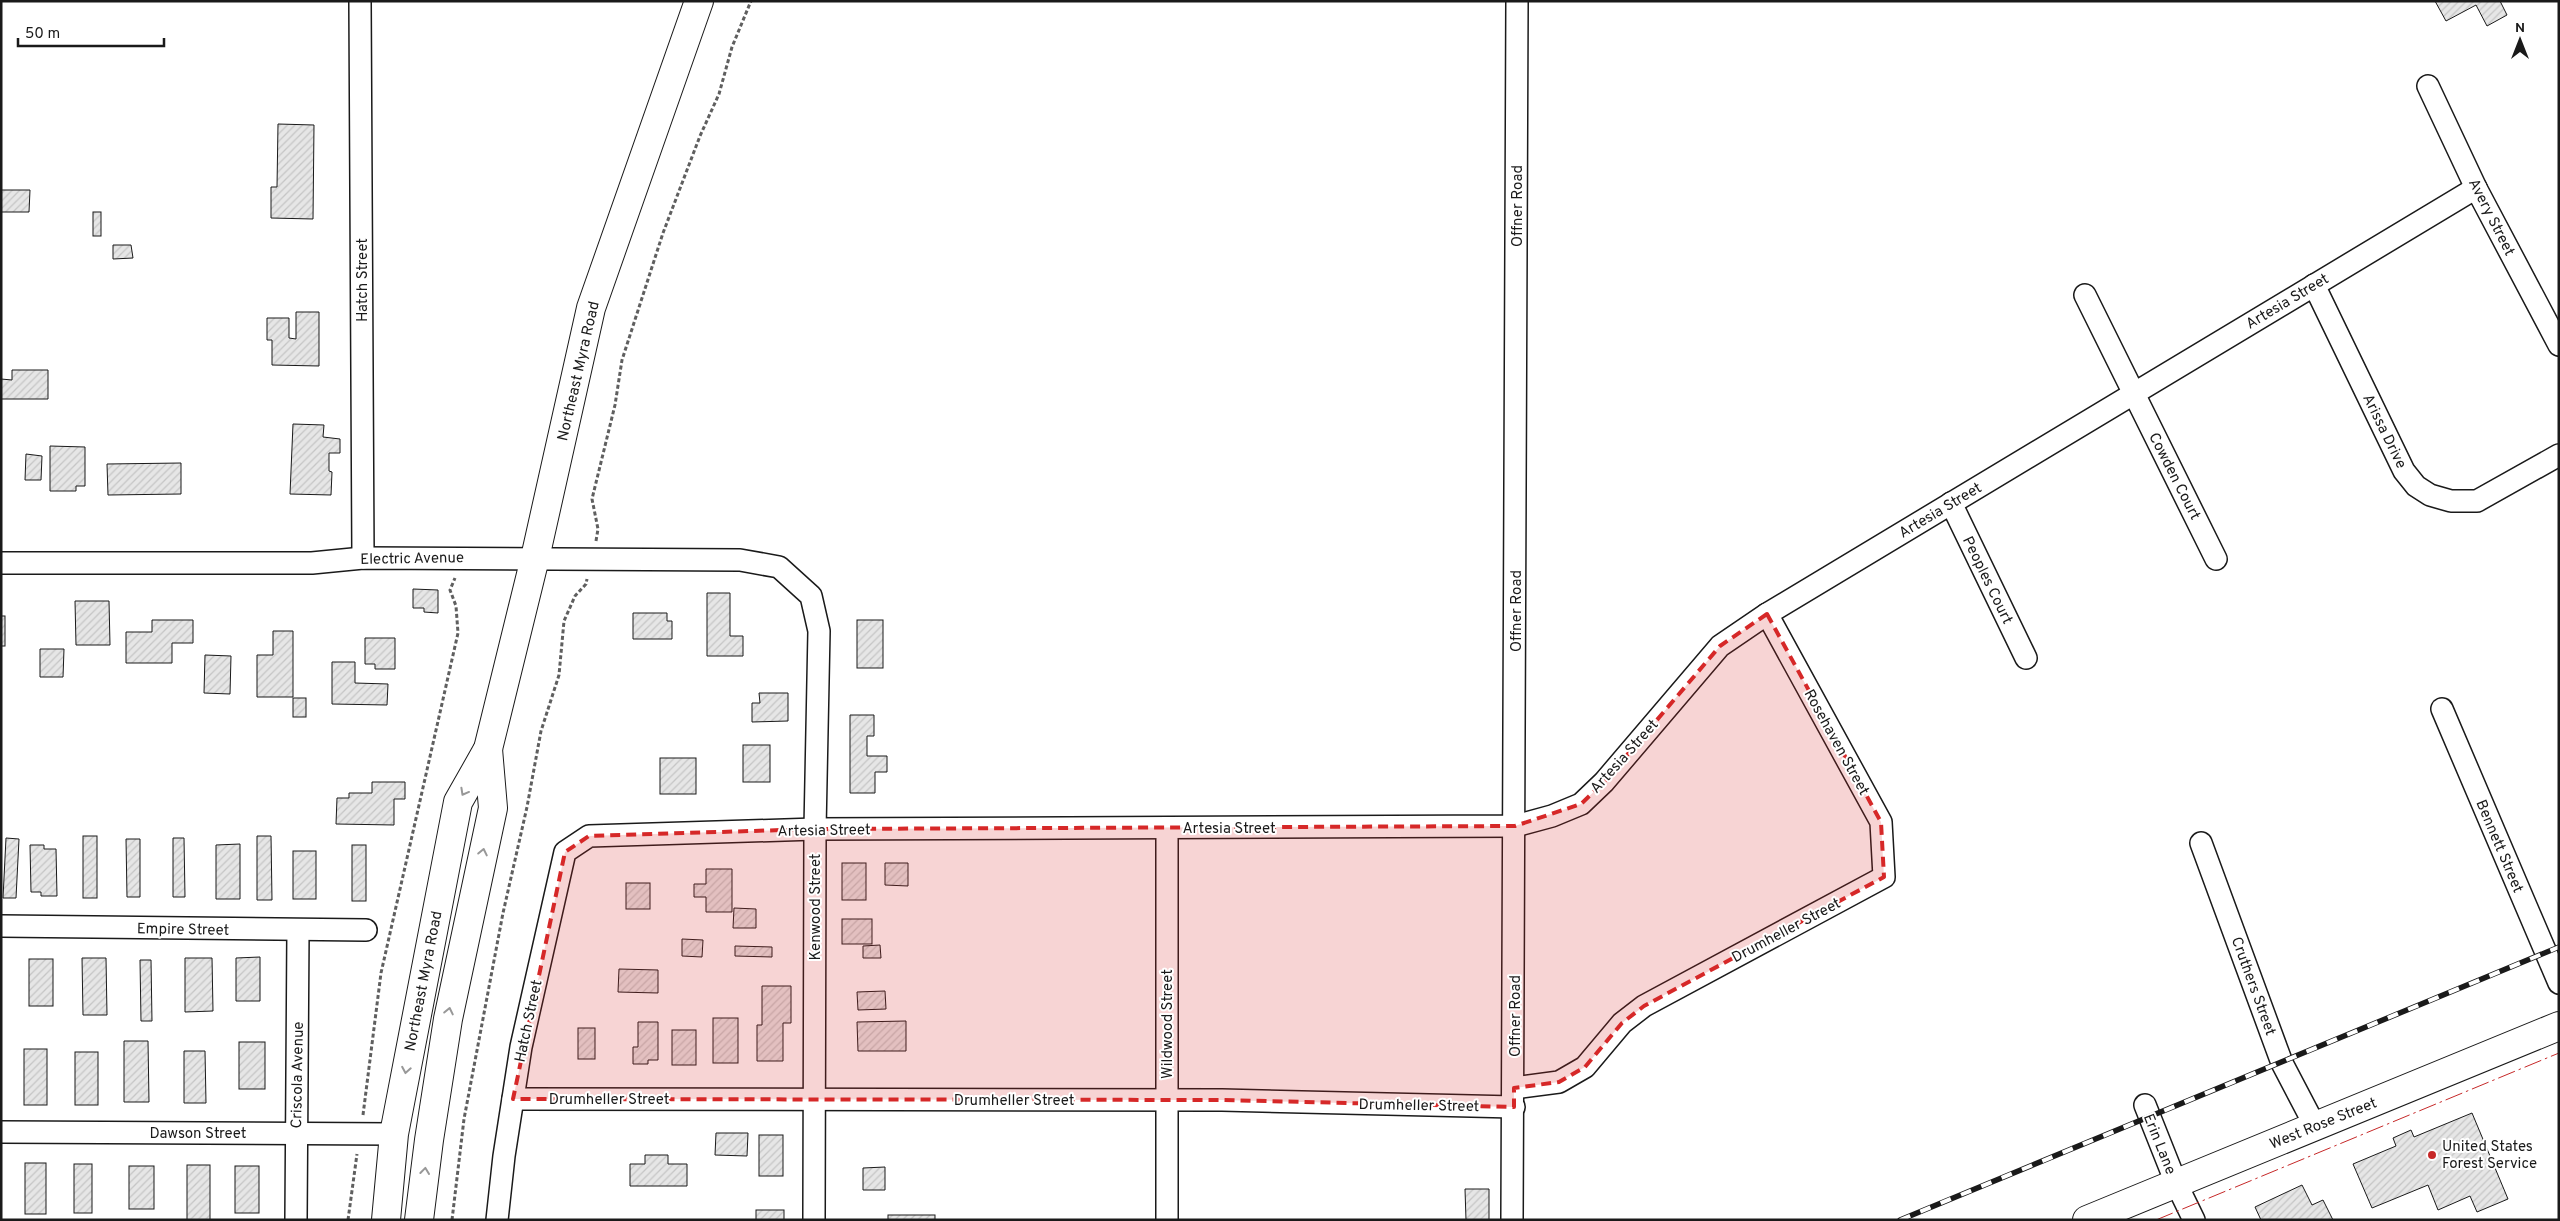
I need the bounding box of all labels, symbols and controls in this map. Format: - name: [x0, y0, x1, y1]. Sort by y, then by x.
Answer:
- scale bar: [18, 15, 164, 47]
- north arrow: [2495, 15, 2545, 65]
- text: N: [2515, 20, 2525, 37]
- text: 50 m: [25, 25, 60, 44]
- street label: Offner Road: [1509, 165, 1528, 247]
- street label: Avery Street: [2463, 176, 2518, 259]
- street label: Hatch Street: [354, 238, 373, 322]
- street label: Artesia Street: [2243, 270, 2333, 334]
- street label: Northeast Myra Road: [554, 300, 605, 443]
- street label: Arissa Drive: [2357, 391, 2410, 472]
- street label: Cowden Court: [2143, 430, 2204, 524]
- street label: Artesia Street: [1896, 479, 1986, 543]
- street label: Peoples Court: [1957, 534, 2016, 628]
- street label: Electric Avenue: [360, 549, 464, 570]
- street label: Offner Road: [1508, 570, 1527, 652]
- street label: Rosehaven Street: [1799, 686, 1873, 799]
- street label: Artesia Street: [1587, 716, 1663, 798]
- one-way arrow: [460, 786, 470, 795]
- street label: Bennett Street: [2470, 797, 2527, 896]
- street label: Artesia Street: [1182, 820, 1276, 839]
- street label: Artesia Street: [777, 821, 871, 842]
- one-way arrow: [478, 847, 488, 856]
- street label: Kenwood Street: [807, 853, 826, 961]
- street label: Drumheller Street: [1729, 895, 1844, 968]
- street label: Northeast Myra Road: [402, 909, 447, 1053]
- street label: Empire Street: [137, 920, 229, 941]
- street label: Cruthers Street: [2226, 935, 2279, 1038]
- street label: Wildwood Street: [1159, 969, 1178, 1079]
- street label: Offner Road: [1507, 975, 1526, 1057]
- street label: Hatch Street: [511, 978, 547, 1064]
- one-way arrow: [444, 1006, 454, 1015]
- street label: Criscola Avenue: [288, 1021, 309, 1129]
- one-way arrow: [401, 1066, 412, 1075]
- street label: Drumheller Street: [549, 1091, 669, 1110]
- street label: Drumheller Street: [954, 1092, 1074, 1111]
- street label: West Rose Street: [2267, 1094, 2380, 1155]
- street label: Drumheller Street: [1358, 1096, 1479, 1117]
- street label: Erin Lane: [2138, 1111, 2179, 1178]
- street label: Dawson Street: [150, 1125, 246, 1144]
- place label: United States Forest Service: [2442, 1138, 2537, 1174]
- marker: United States Forest Service: [2426, 1149, 2438, 1161]
- one-way arrow: [419, 1167, 430, 1175]

